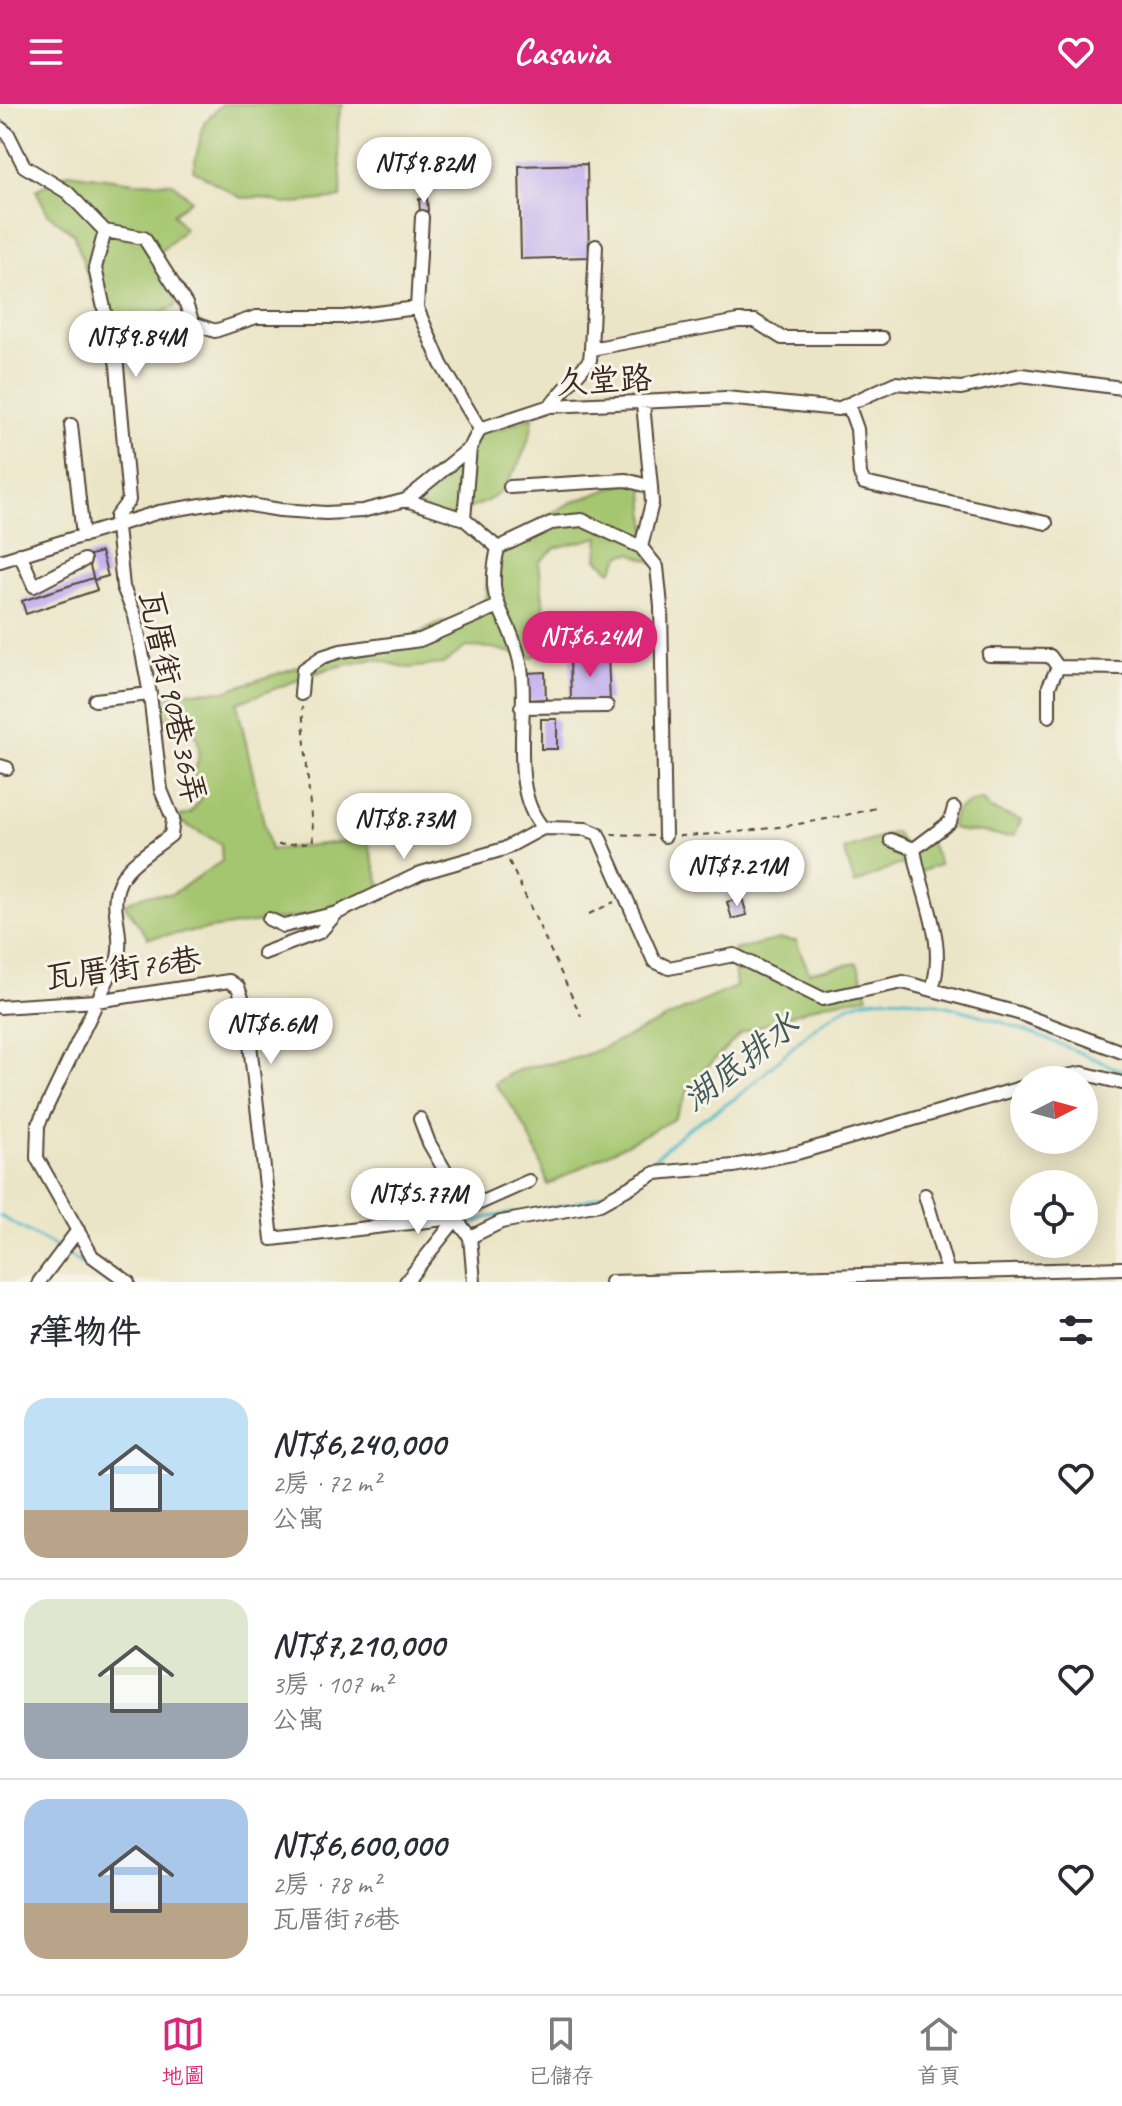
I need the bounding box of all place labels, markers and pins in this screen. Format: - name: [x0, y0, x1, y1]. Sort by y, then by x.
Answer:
- pin: NT$9.82M: [341, 137, 507, 205]
- pin: NT$9.84M: [53, 311, 219, 379]
- pin: NT$6.24M: [507, 611, 673, 679]
- pin: NT$8.73M: [321, 793, 487, 861]
- pin: NT$7.21M: [654, 840, 820, 908]
- pin: NT$6.6M: [197, 998, 345, 1066]
- pin: NT$5.77M: [335, 1168, 501, 1236]

